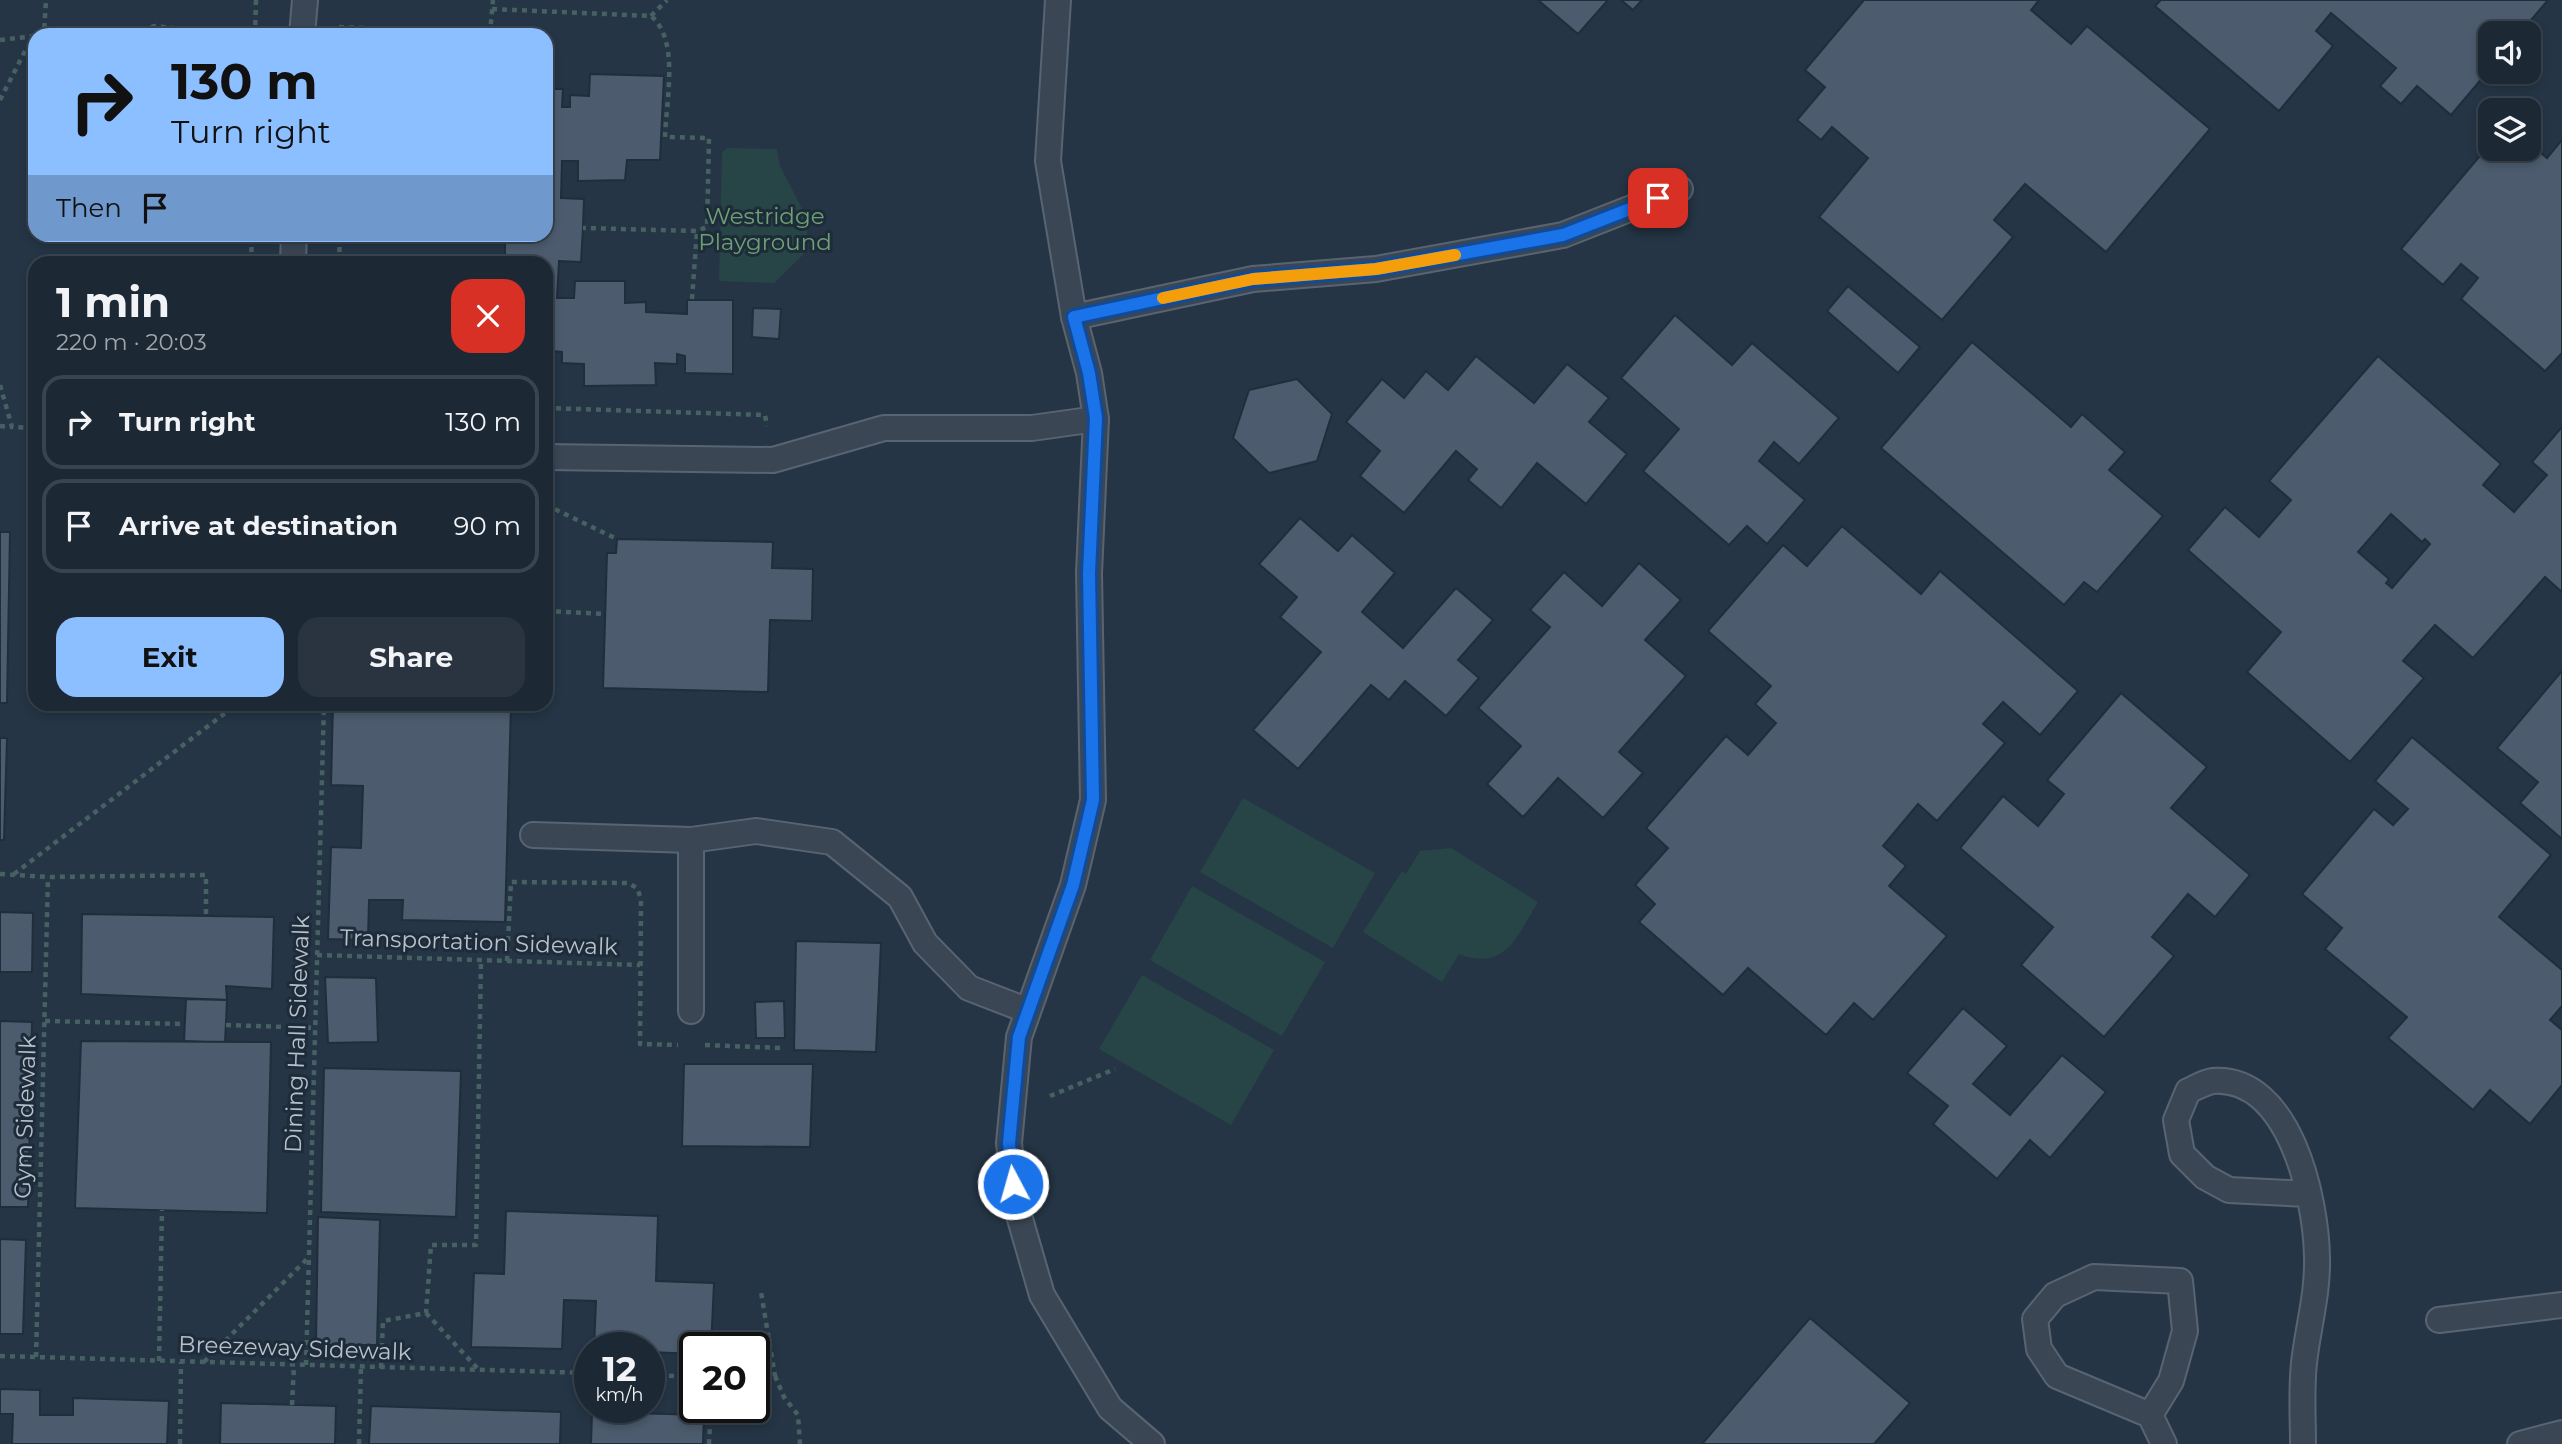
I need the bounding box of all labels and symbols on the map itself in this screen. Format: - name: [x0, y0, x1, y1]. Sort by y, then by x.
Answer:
- pin: [1628, 168, 1688, 228]
- park label: Westridge Playground: [698, 202, 832, 256]
- street label: Dining Hall Sidewalk: [279, 914, 315, 1153]
- street label: Transportation Sidewalk: [340, 923, 619, 961]
- street label: Gym Sidewalk: [8, 1035, 42, 1199]
- position arrow: [976, 1147, 1050, 1221]
- street label: Breezeway Sidewalk: [178, 1330, 412, 1366]
- speed limit sign: 20: [679, 1332, 770, 1423]

